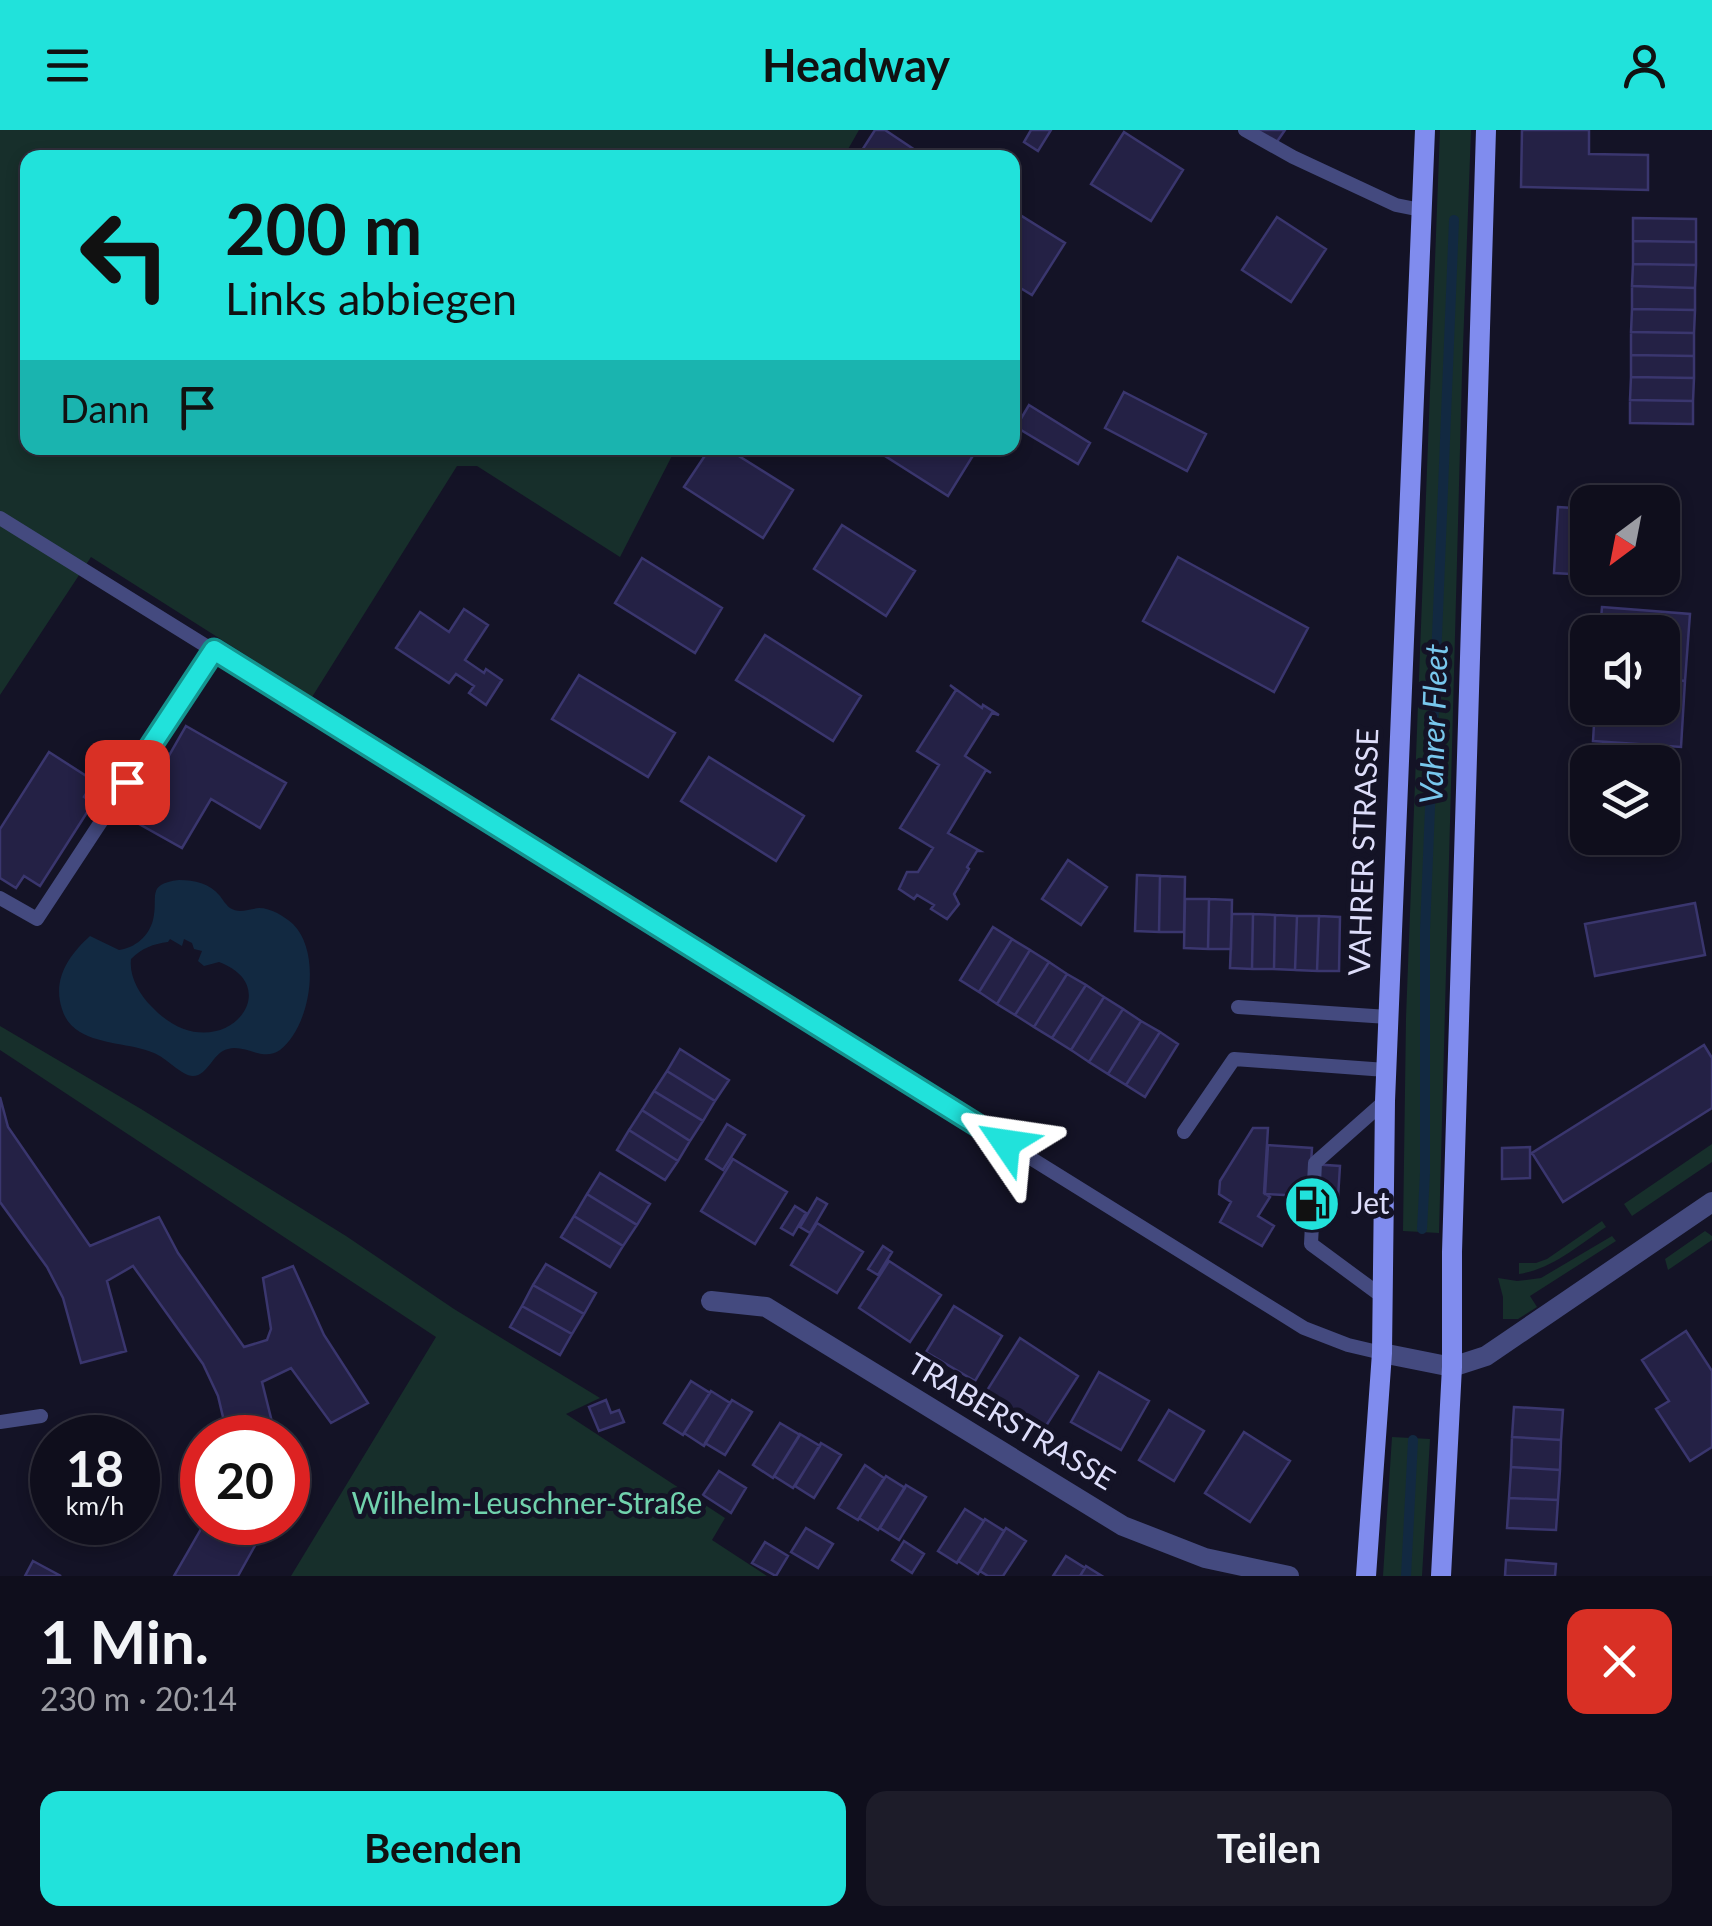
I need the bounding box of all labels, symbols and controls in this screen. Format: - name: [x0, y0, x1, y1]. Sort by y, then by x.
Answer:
- icon: menu: [40, 38, 95, 93]
- text: Headway: [762, 38, 950, 92]
- icon: person: [1617, 38, 1672, 93]
- text: 200 m: [225, 186, 422, 270]
- icon: left: [60, 190, 190, 320]
- text: Links abbiegen: [225, 271, 517, 325]
- icon: arrive: [170, 380, 225, 435]
- text: Dann: [60, 385, 150, 431]
- north arrow: [1570, 485, 1680, 595]
- map controls: [1570, 485, 1680, 855]
- button: sound: [1570, 615, 1680, 725]
- water label: Vahrer Fleet: [1410, 643, 1455, 805]
- street label: VAHRER STRASSE: [1340, 728, 1384, 976]
- pin: [85, 740, 170, 825]
- button: layers: [1570, 745, 1680, 855]
- icon: arrive: [100, 755, 155, 810]
- position arrow: [954, 1091, 1058, 1195]
- fuel station icon: Jet: [1282, 1174, 1342, 1234]
- place label: Jet: [1351, 1184, 1390, 1220]
- street label: TRABERSTRASSE: [902, 1344, 1122, 1496]
- speed limit sign: 20: [180, 1415, 310, 1545]
- text: 18: [66, 1438, 124, 1498]
- park label: Wilhelm-Leuschner-Straße: [352, 1484, 702, 1520]
- text: km/h: [66, 1490, 124, 1520]
- text: 1 Min.: [40, 1605, 209, 1677]
- button: close: [1567, 1609, 1672, 1714]
- text: 230 m · 20:14: [40, 1679, 237, 1718]
- button: Beenden: [40, 1791, 846, 1906]
- button: Teilen: [866, 1791, 1672, 1906]

